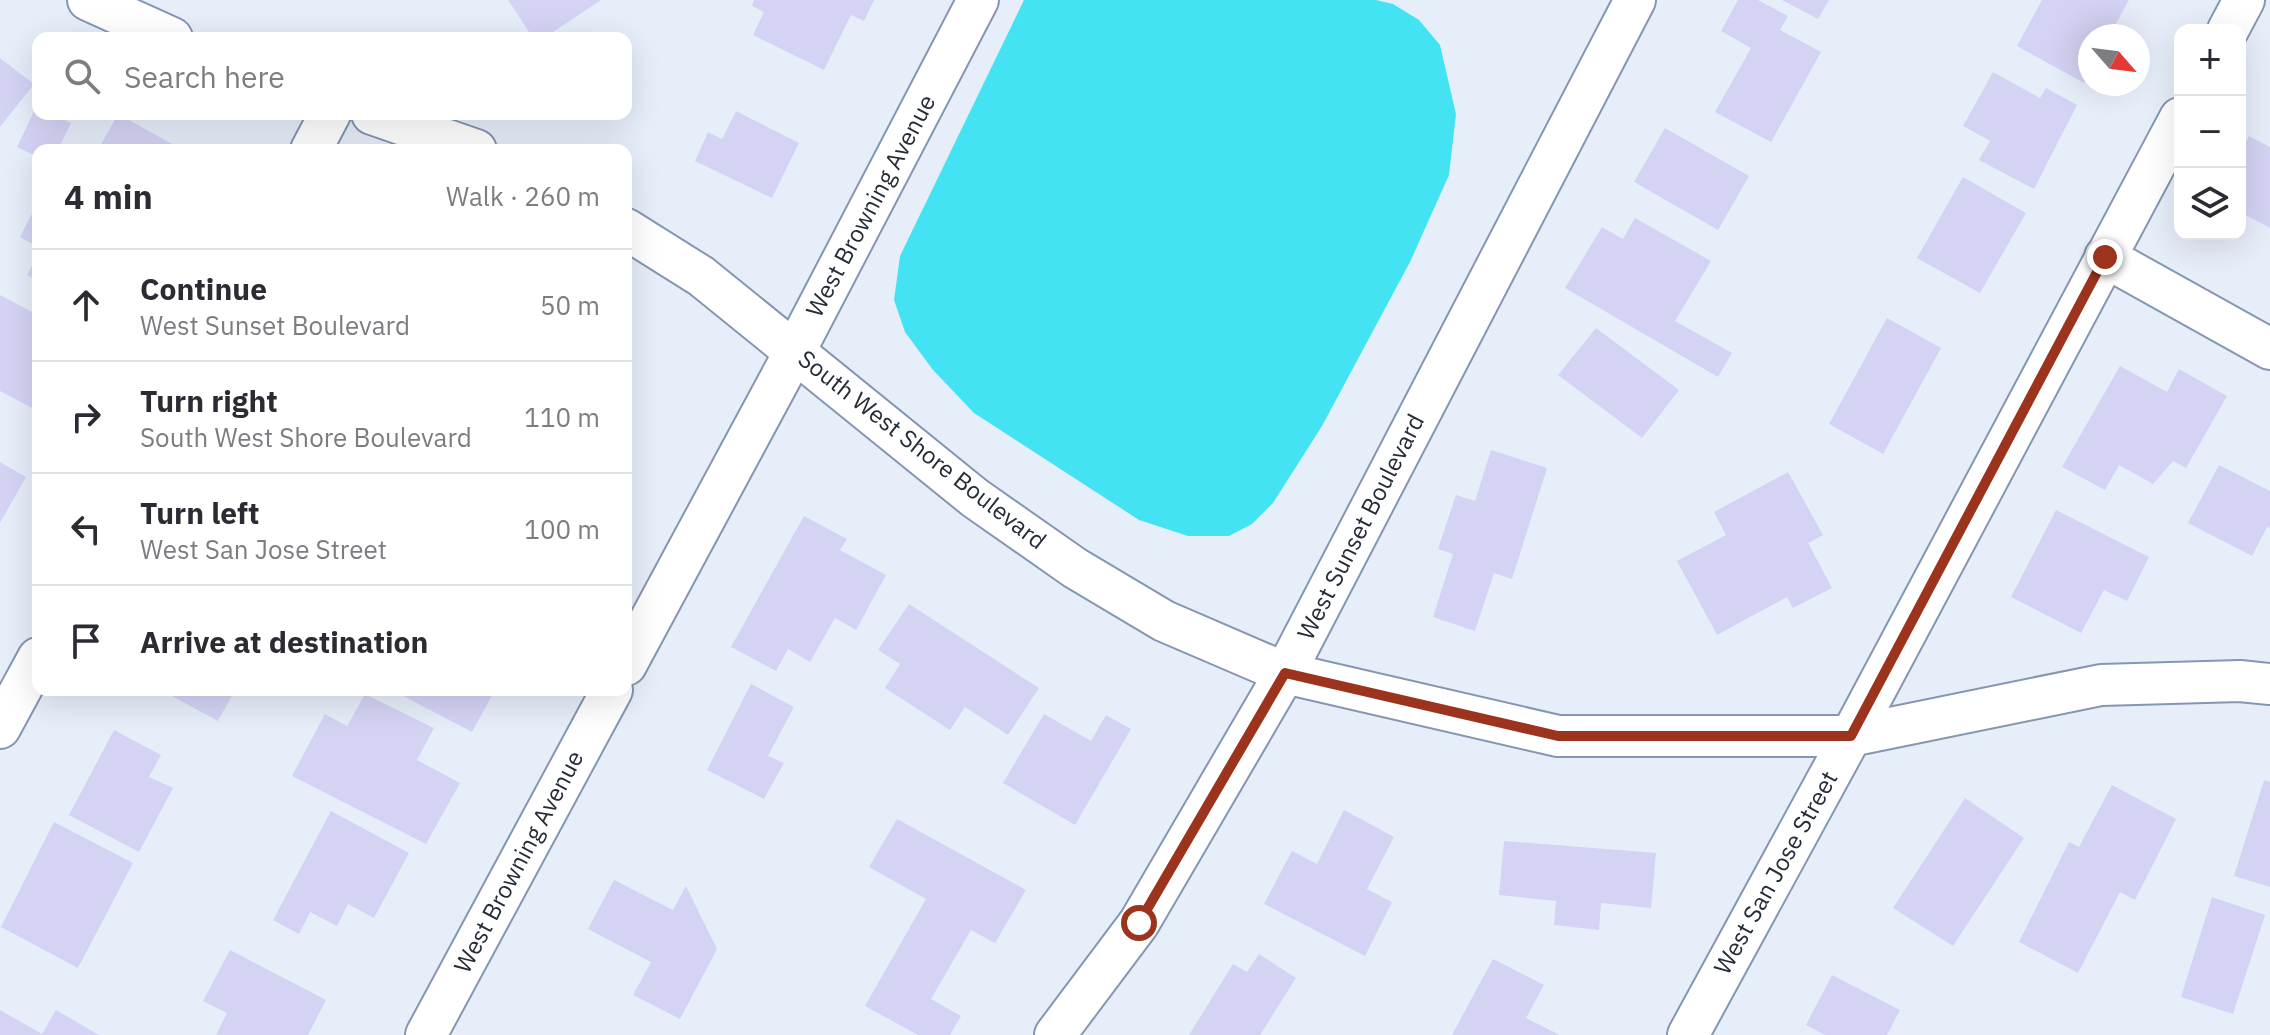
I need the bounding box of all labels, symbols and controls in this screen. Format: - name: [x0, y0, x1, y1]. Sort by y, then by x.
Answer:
- north arrow: [2078, 24, 2150, 96]
- map controls: [2174, 24, 2246, 240]
- button: +: [2174, 24, 2246, 96]
- search box: [32, 32, 632, 120]
- icon: search: [60, 54, 104, 98]
- text: Search here: [124, 57, 285, 96]
- street label: West Browning Avenue: [798, 89, 942, 322]
- button: −: [2174, 96, 2246, 168]
- button: layers: [2174, 168, 2246, 240]
- text: 4 min: [64, 174, 153, 218]
- text: Walk · 260 m: [446, 179, 600, 213]
- route end: [2087, 239, 2123, 275]
- text: Continue: [140, 269, 267, 308]
- icon: ahead: [64, 283, 108, 327]
- text: 50 m: [540, 288, 600, 322]
- text: West Sunset Boulevard: [140, 308, 410, 342]
- street label: South West Shore Boulevard: [792, 342, 1053, 556]
- text: Turn right: [140, 381, 278, 420]
- icon: right: [64, 395, 108, 439]
- text: 110 m: [524, 400, 600, 434]
- street label: West Sunset Boulevard: [1289, 408, 1431, 645]
- text: South West Shore Boulevard: [140, 420, 472, 454]
- text: Turn left: [140, 493, 259, 532]
- icon: left: [64, 507, 108, 551]
- text: 100 m: [524, 512, 600, 546]
- text: West San Jose Street: [140, 532, 387, 566]
- icon: arrive: [64, 619, 108, 663]
- text: Arrive at destination: [140, 622, 428, 661]
- street label: West Browning Avenue: [446, 745, 590, 978]
- street label: West San Jose Street: [1706, 765, 1844, 980]
- route start: [1121, 905, 1157, 941]

